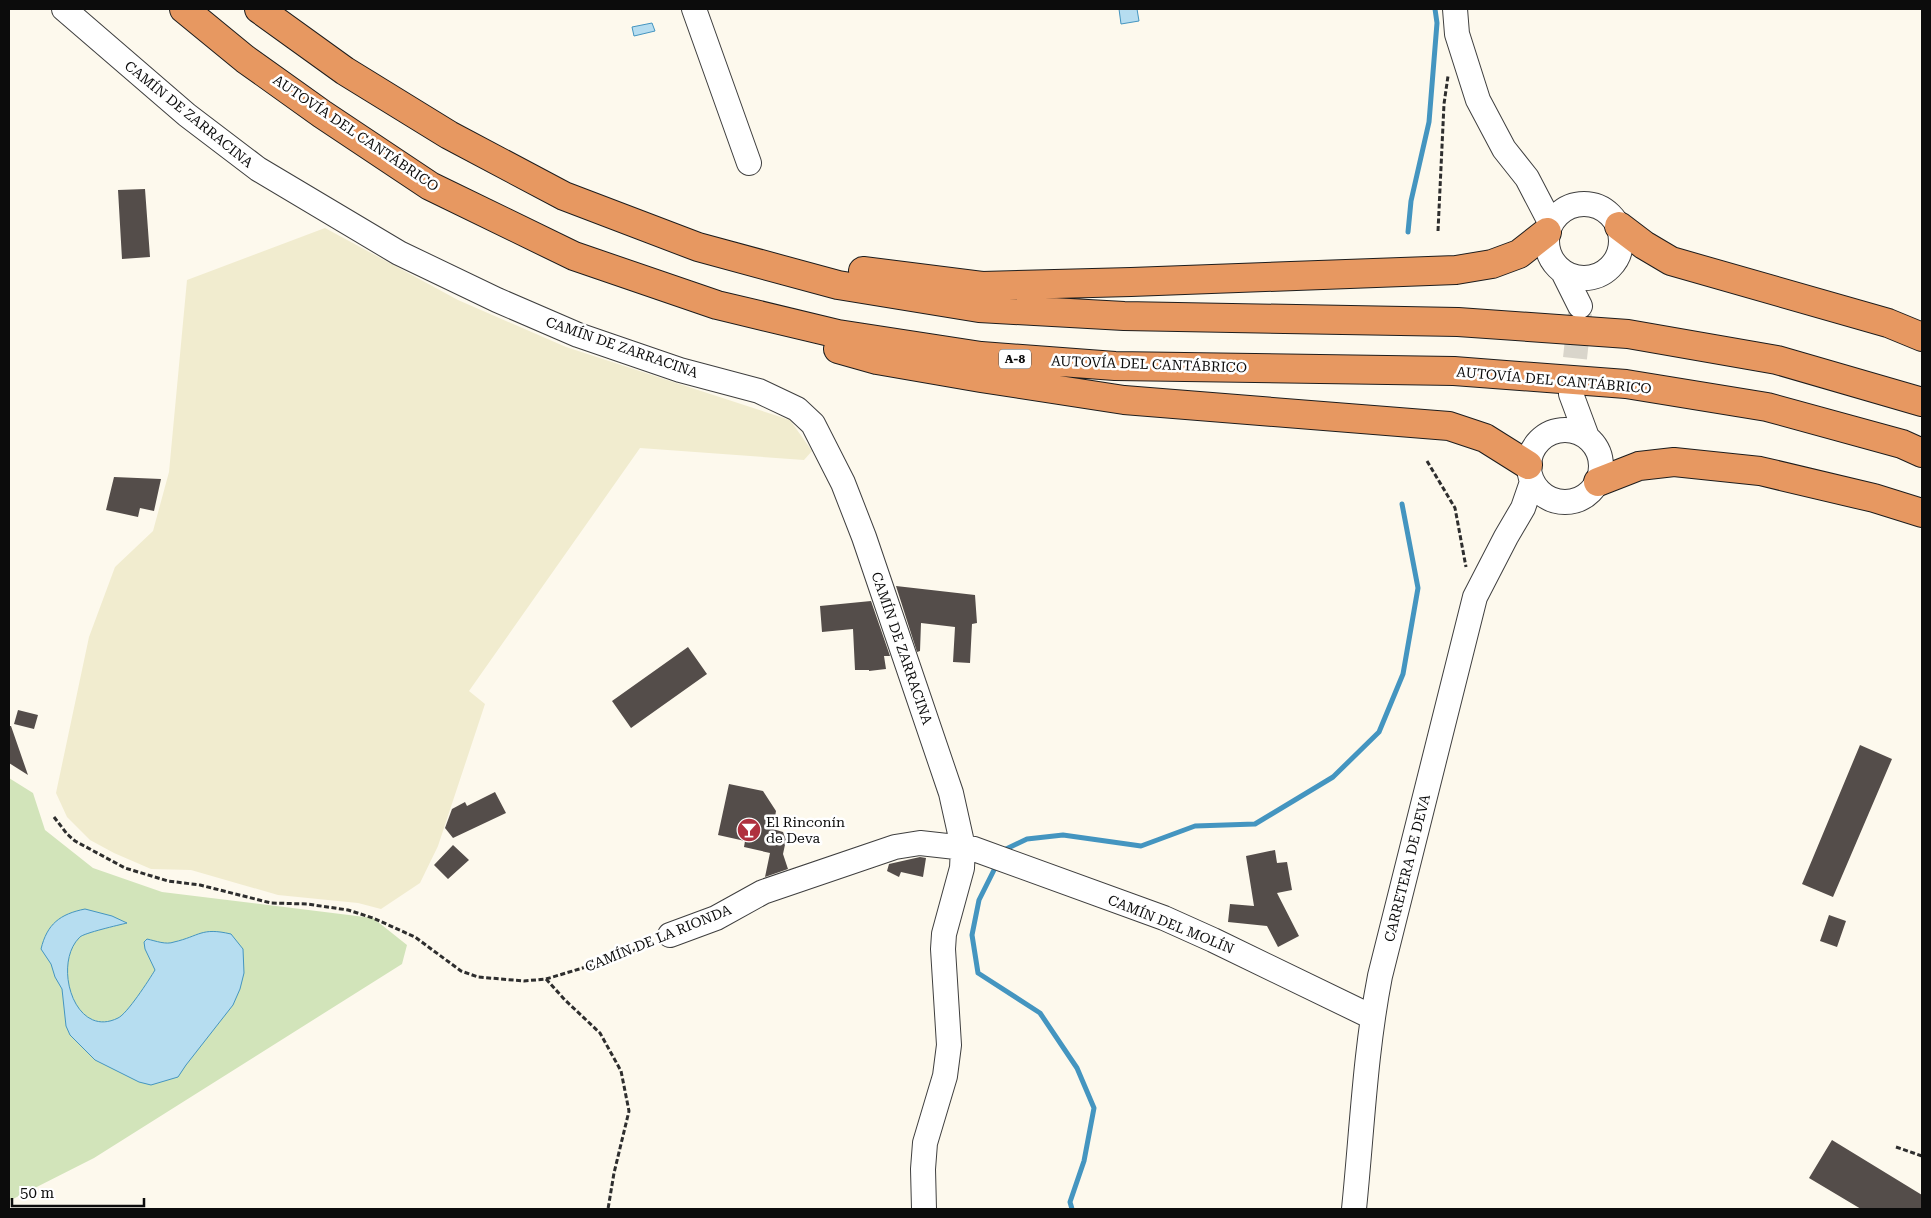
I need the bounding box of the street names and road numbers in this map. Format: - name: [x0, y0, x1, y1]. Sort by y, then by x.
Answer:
- street label: CAMÍN DE ZARRACINA: [122, 57, 256, 171]
- street label: AUTOVÍA DEL CANTÁBRICO: [270, 72, 442, 194]
- street label: CAMÍN DE ZARRACINA: [544, 313, 701, 381]
- road number: A-8: [999, 349, 1031, 368]
- street label: AUTOVÍA DEL CANTÁBRICO: [1051, 353, 1247, 375]
- street label: AUTOVÍA DEL CANTÁBRICO: [1456, 363, 1652, 397]
- street label: CAMÍN DE ZARRACINA: [868, 570, 936, 727]
- street label: CARRETERA DE DEVA: [1381, 792, 1433, 943]
- street label: CAMÍN DEL MOLÍN: [1106, 891, 1236, 957]
- street label: CAMÍN DE LA RIONDA: [583, 901, 734, 975]

